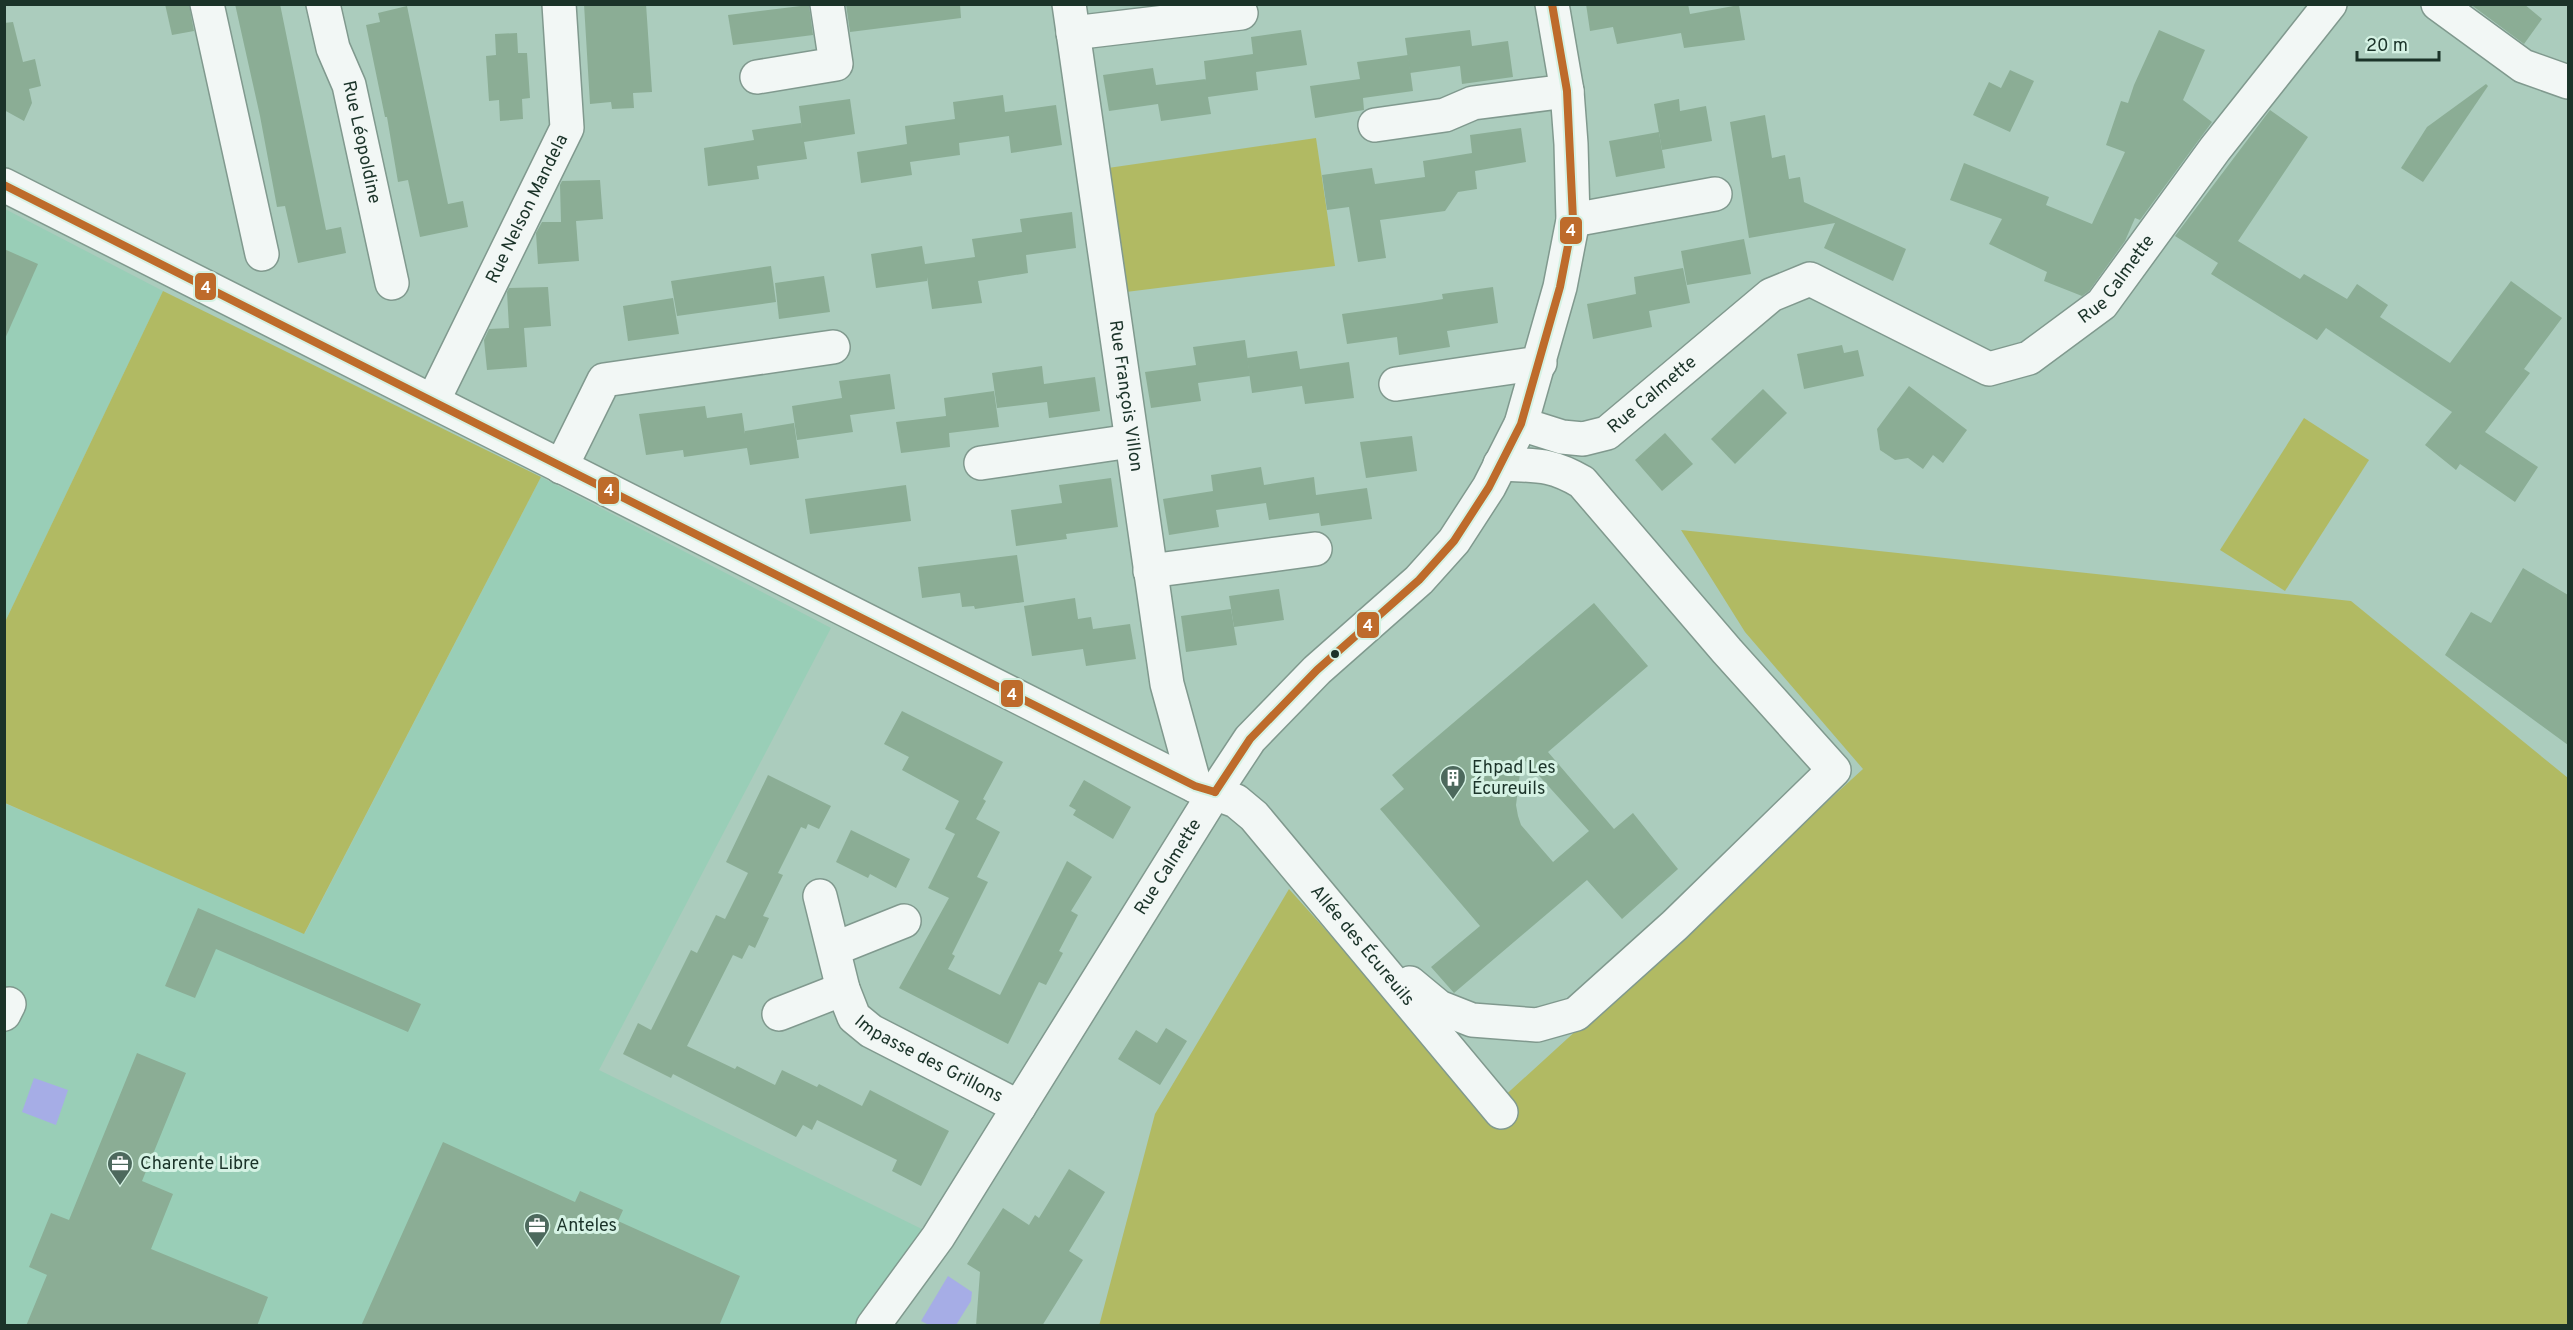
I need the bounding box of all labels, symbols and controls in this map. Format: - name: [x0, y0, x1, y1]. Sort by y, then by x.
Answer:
- scale bar: [2357, 24, 2440, 62]
- text: 20 m: [2366, 35, 2408, 58]
- street label: Rue Léopoldine: [337, 79, 386, 206]
- street label: Rue Nelson Mandela: [481, 130, 574, 287]
- line badge: 4: [1559, 216, 1583, 245]
- text: 4: [1566, 222, 1576, 242]
- street label: Rue Calmette: [2074, 230, 2160, 329]
- line badge: 4: [194, 272, 217, 301]
- text: 4: [201, 279, 211, 299]
- street label: Rue François Villon: [1103, 319, 1148, 473]
- street label: Rue Calmette: [1603, 351, 1702, 439]
- line badge: 4: [597, 476, 620, 505]
- text: 4: [604, 482, 614, 502]
- line badge: 4: [1356, 611, 1380, 639]
- text: 4: [1363, 617, 1373, 637]
- unlabelled marker: [1329, 648, 1341, 660]
- line badge: 4: [1000, 679, 1024, 708]
- text: 4: [1007, 686, 1017, 706]
- place label: Ehpad Les Écureuils: [1472, 757, 1556, 801]
- building icon: Ehpad Les Écureuils: [1438, 763, 1468, 801]
- street label: Rue Calmette: [1130, 815, 1207, 920]
- street label: Allée des Écureuils: [1305, 880, 1419, 1011]
- street label: Impasse des Grillons: [849, 1010, 1007, 1108]
- office icon: Charente Libre: [105, 1149, 135, 1187]
- place label: Charente Libre: [140, 1153, 259, 1176]
- office icon: Anteles: [522, 1211, 552, 1249]
- place label: Anteles: [556, 1215, 617, 1238]

